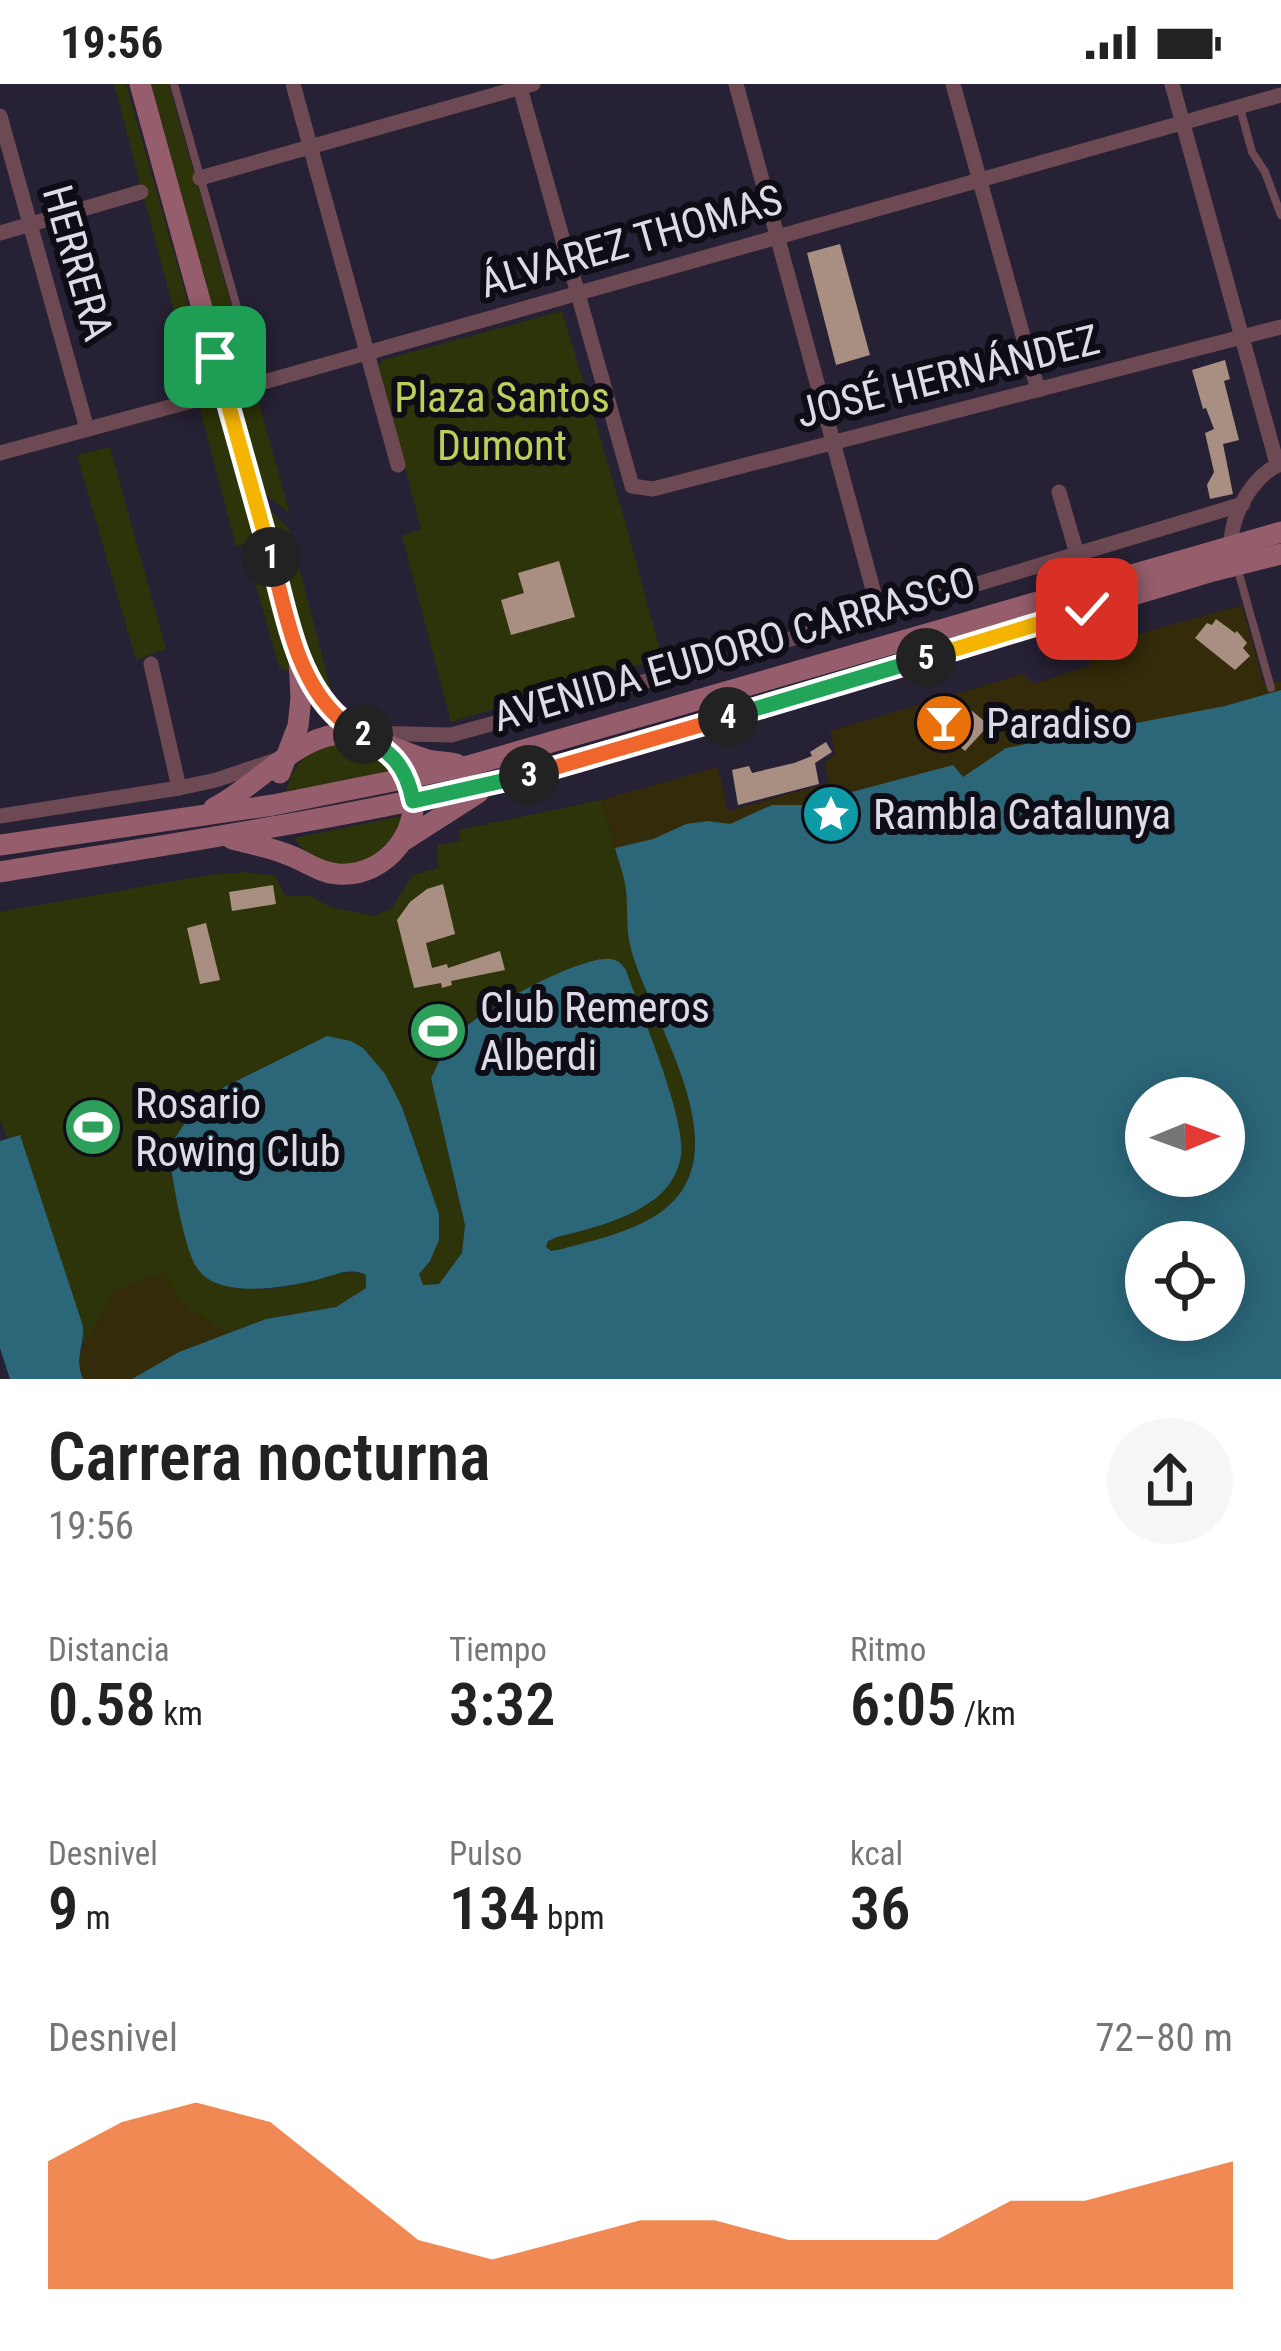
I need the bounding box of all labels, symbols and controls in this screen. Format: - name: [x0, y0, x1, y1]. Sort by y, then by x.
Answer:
- text: 19:56: [60, 16, 163, 69]
- street label: ÁLVAREZ THOMAS: [474, 174, 788, 308]
- street label: HERRERA: [33, 180, 123, 346]
- pin: [164, 306, 266, 408]
- street label: JOSÉ HERNÁNDEZ: [791, 315, 1105, 437]
- icon: arrive: [182, 324, 248, 390]
- park label: Plaza Santos Dumont: [394, 373, 610, 470]
- pin: 1: [241, 527, 301, 587]
- text: 1: [263, 537, 279, 576]
- street label: AVENIDA EUDORO CARRASCO: [487, 557, 981, 741]
- pin: [1036, 558, 1138, 660]
- icon: check: [1054, 576, 1120, 642]
- pin: 5: [896, 628, 956, 688]
- text: 5: [918, 638, 934, 677]
- pin: 4: [698, 687, 758, 747]
- bar icon: Paradiso: [913, 692, 975, 754]
- text: 4: [720, 697, 736, 736]
- place label: Paradiso: [986, 699, 1132, 748]
- pin: 2: [333, 704, 393, 764]
- text: 2: [355, 714, 371, 753]
- pin: 3: [499, 745, 559, 805]
- text: 3: [521, 755, 537, 794]
- place icon: Rambla Catalunya: [800, 783, 862, 845]
- place label: Rambla Catalunya: [873, 790, 1171, 839]
- place label: Club Remeros Alberdi: [480, 983, 710, 1080]
- sports icon: Club Remeros Alberdi: [407, 1000, 469, 1062]
- north arrow: [1125, 1077, 1245, 1197]
- map controls: [1125, 1077, 1245, 1341]
- place label: Rosario Rowing Club: [135, 1079, 340, 1176]
- sports icon: Rosario Rowing Club: [62, 1096, 124, 1158]
- button: locate: [1125, 1221, 1245, 1341]
- button: share: [1107, 1418, 1233, 1544]
- text: Carrera nocturna: [48, 1419, 490, 1496]
- text: 19:56: [48, 1503, 134, 1549]
- text: Distancia: [48, 1630, 170, 1669]
- text: Tiempo: [449, 1630, 547, 1669]
- text: Ritmo: [850, 1630, 926, 1669]
- text: 0.58: [48, 1669, 156, 1740]
- text: 3:32: [449, 1669, 555, 1740]
- text: 6:05: [850, 1669, 956, 1740]
- text: km: [156, 1694, 203, 1733]
- text: /km: [956, 1694, 1016, 1733]
- text: Desnivel: [48, 1834, 158, 1873]
- text: Pulso: [449, 1834, 522, 1873]
- text: kcal: [850, 1834, 903, 1873]
- text: 9: [48, 1873, 78, 1944]
- text: 134: [449, 1873, 540, 1944]
- text: 36: [850, 1873, 910, 1944]
- text: m: [78, 1898, 111, 1937]
- text: bpm: [540, 1898, 605, 1937]
- text: Desnivel: [48, 2015, 178, 2061]
- text: 72–80 m: [1095, 2015, 1233, 2061]

